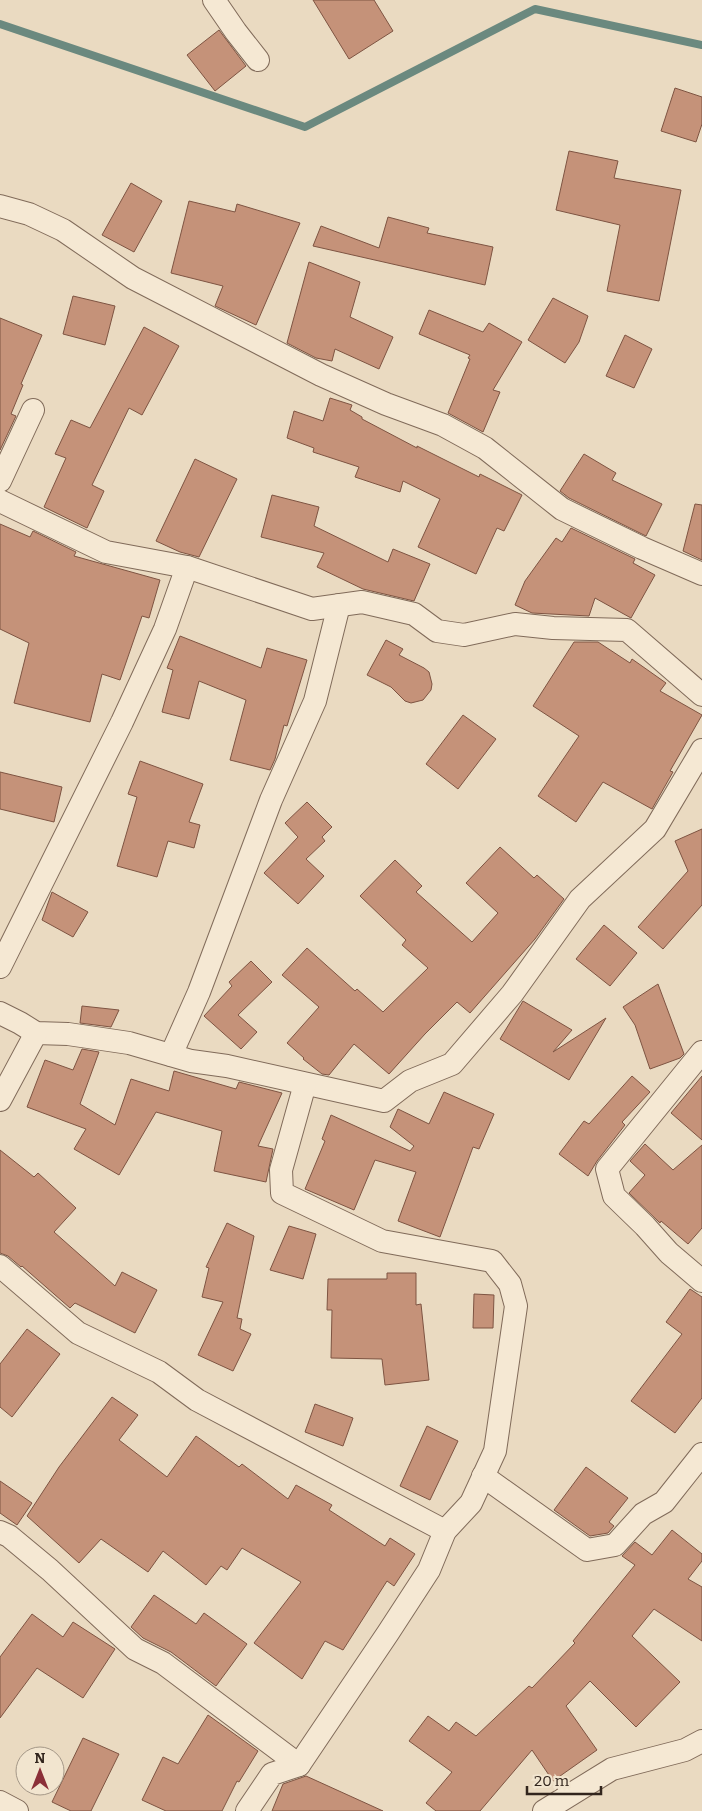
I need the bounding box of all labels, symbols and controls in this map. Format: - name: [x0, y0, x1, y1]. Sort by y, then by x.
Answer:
- north arrow: [15, 1746, 65, 1796]
- text: N: [35, 1750, 46, 1767]
- scale bar: [527, 1764, 601, 1796]
- text: 20 m: [534, 1772, 570, 1790]

